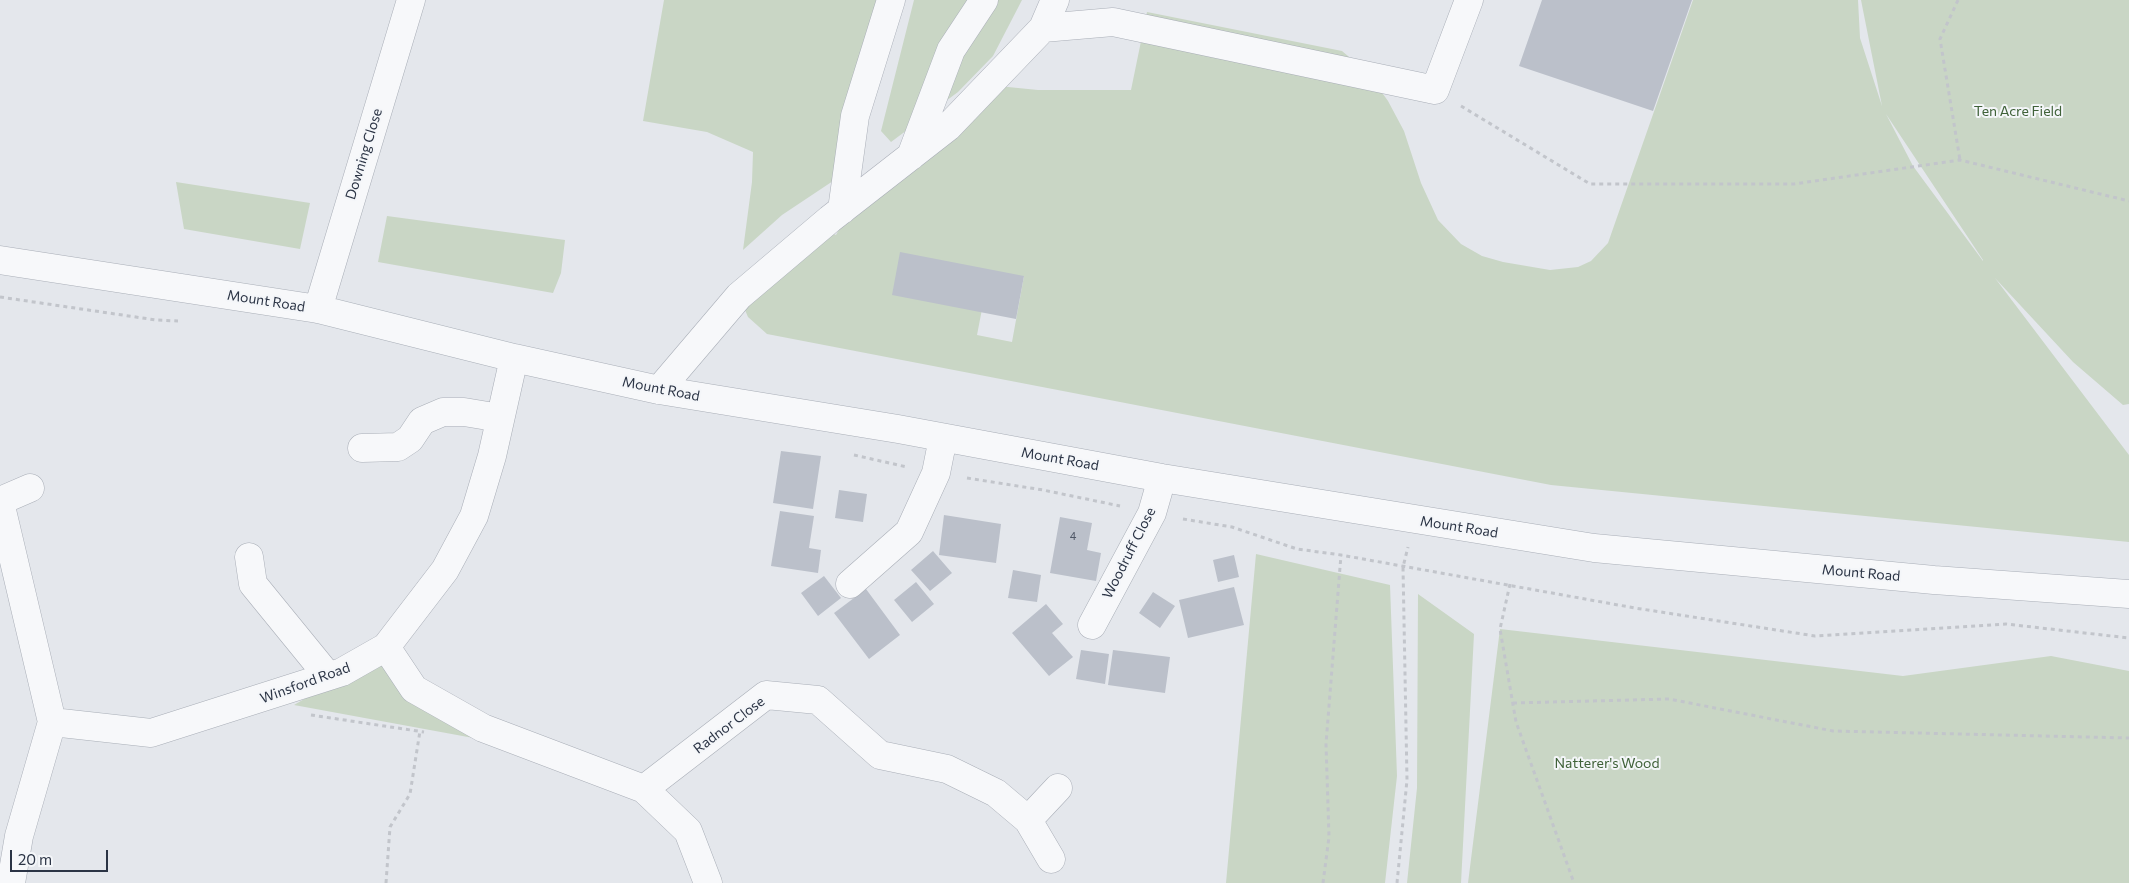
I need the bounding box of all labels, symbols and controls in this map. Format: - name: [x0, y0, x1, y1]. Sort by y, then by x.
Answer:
- park label: Ten Acre Field: [1974, 103, 2062, 119]
- street label: Downing Close: [342, 106, 386, 202]
- street label: Mount Road: [226, 287, 306, 315]
- street label: Mount Road: [621, 373, 701, 405]
- street label: Mount Road: [1020, 444, 1100, 474]
- street label: Woodruff Close: [1099, 505, 1159, 601]
- street label: Mount Road: [1419, 513, 1499, 541]
- house number: 4: [1070, 529, 1076, 543]
- street label: Mount Road: [1821, 561, 1901, 585]
- street label: Winsford Road: [258, 659, 352, 707]
- street label: Radnor Close: [690, 693, 768, 757]
- park label: Natterer's Wood: [1555, 755, 1659, 771]
- scale bar: [12, 840, 110, 872]
- text: 20 m: [18, 850, 52, 868]

